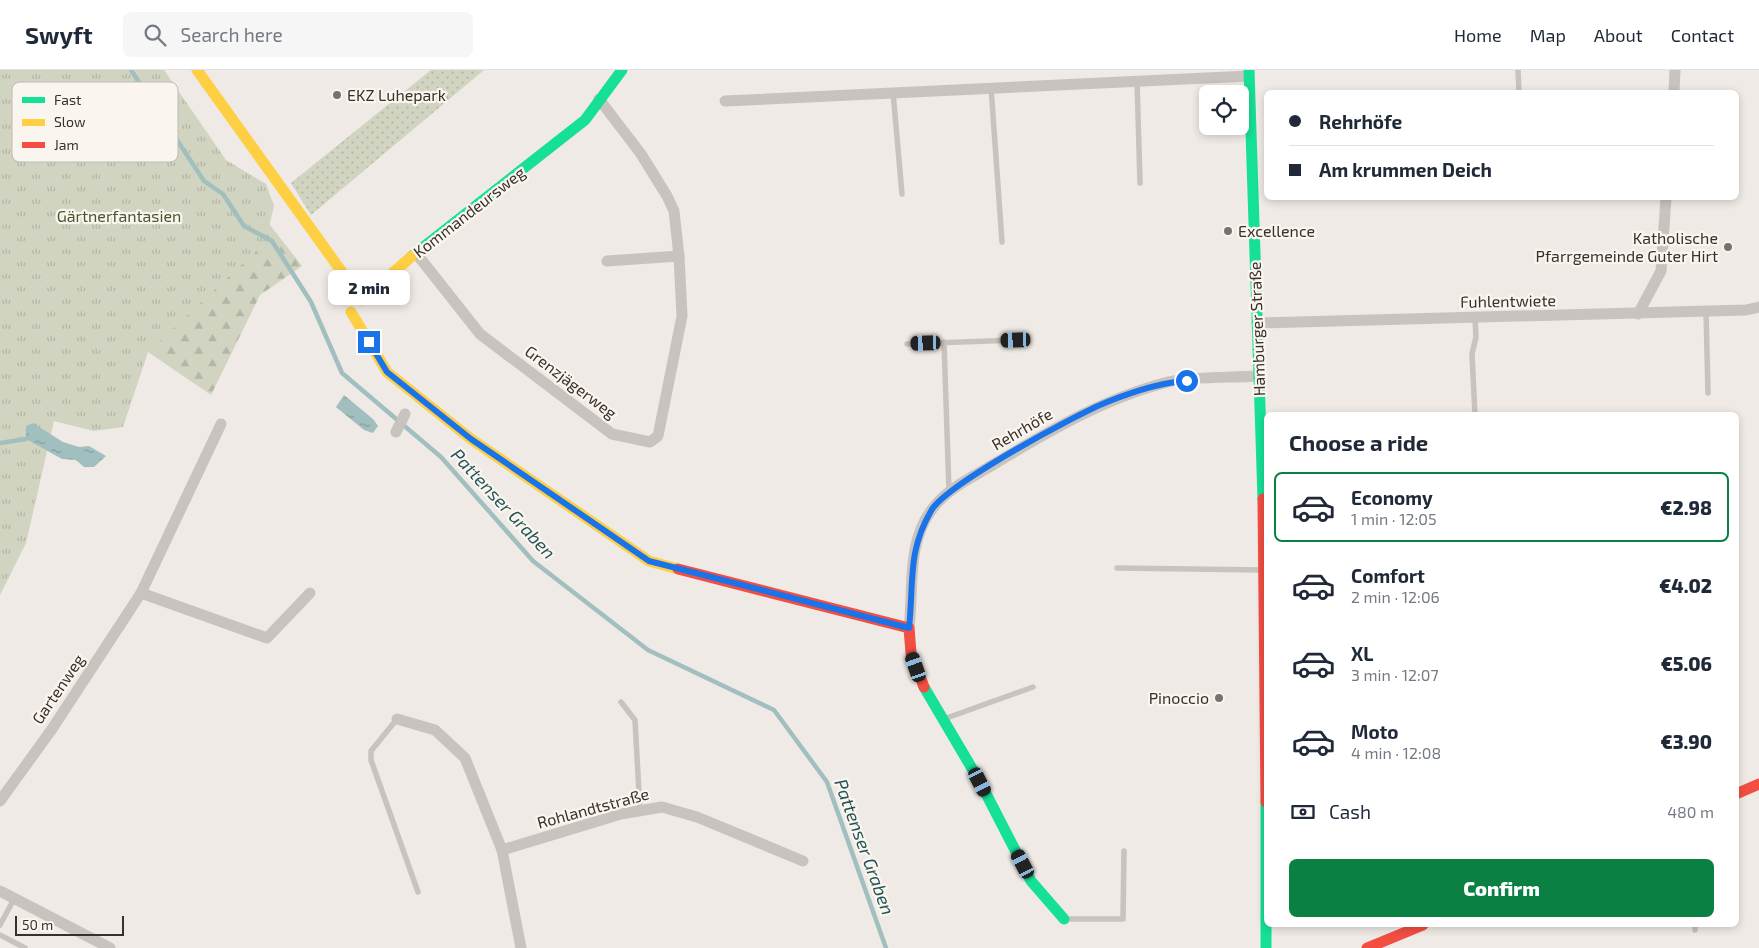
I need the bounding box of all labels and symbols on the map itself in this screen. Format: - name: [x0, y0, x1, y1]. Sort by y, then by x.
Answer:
- legend: [12, 82, 178, 162]
- place label: EKZ Luhepark: [347, 85, 446, 104]
- marker: EKZ Luhepark: [331, 89, 343, 101]
- text: Fast: [54, 91, 81, 108]
- text: Slow: [54, 113, 86, 130]
- text: Jam: [54, 136, 79, 153]
- street label: Kommandeursweg: [409, 162, 528, 261]
- park label: Gärtnerfantasien: [57, 206, 181, 225]
- place label: Excellence: [1238, 221, 1315, 240]
- marker: Excellence: [1222, 225, 1234, 237]
- place label: Katholische Pfarrgemeinde Guter Hirt: [1536, 228, 1718, 265]
- marker: Katholische Pfarrgemeinde Guter Hirt: [1722, 241, 1734, 253]
- street label: Hamburger Straße: [1245, 261, 1268, 397]
- callout: 2 min: [328, 270, 410, 304]
- street label: Fuhlentwiete: [1460, 290, 1556, 311]
- route end: [358, 331, 380, 353]
- car: [1000, 332, 1031, 348]
- car: [910, 335, 941, 351]
- street label: Grenzjägerweg: [521, 341, 621, 423]
- route start: [1176, 370, 1198, 392]
- street label: Rehrhöfe: [988, 404, 1056, 454]
- water label: Pattenser Graben: [447, 444, 561, 563]
- street label: Gartenweg: [27, 650, 88, 727]
- car: [904, 650, 927, 684]
- place label: Pinoccio: [1149, 688, 1209, 707]
- marker: Pinoccio: [1213, 692, 1225, 704]
- car: [966, 765, 993, 799]
- water label: Pattenser Graben: [830, 776, 900, 918]
- street label: Rohlandtstraße: [535, 783, 651, 832]
- car: [1009, 847, 1036, 881]
- scale bar: [15, 913, 124, 936]

